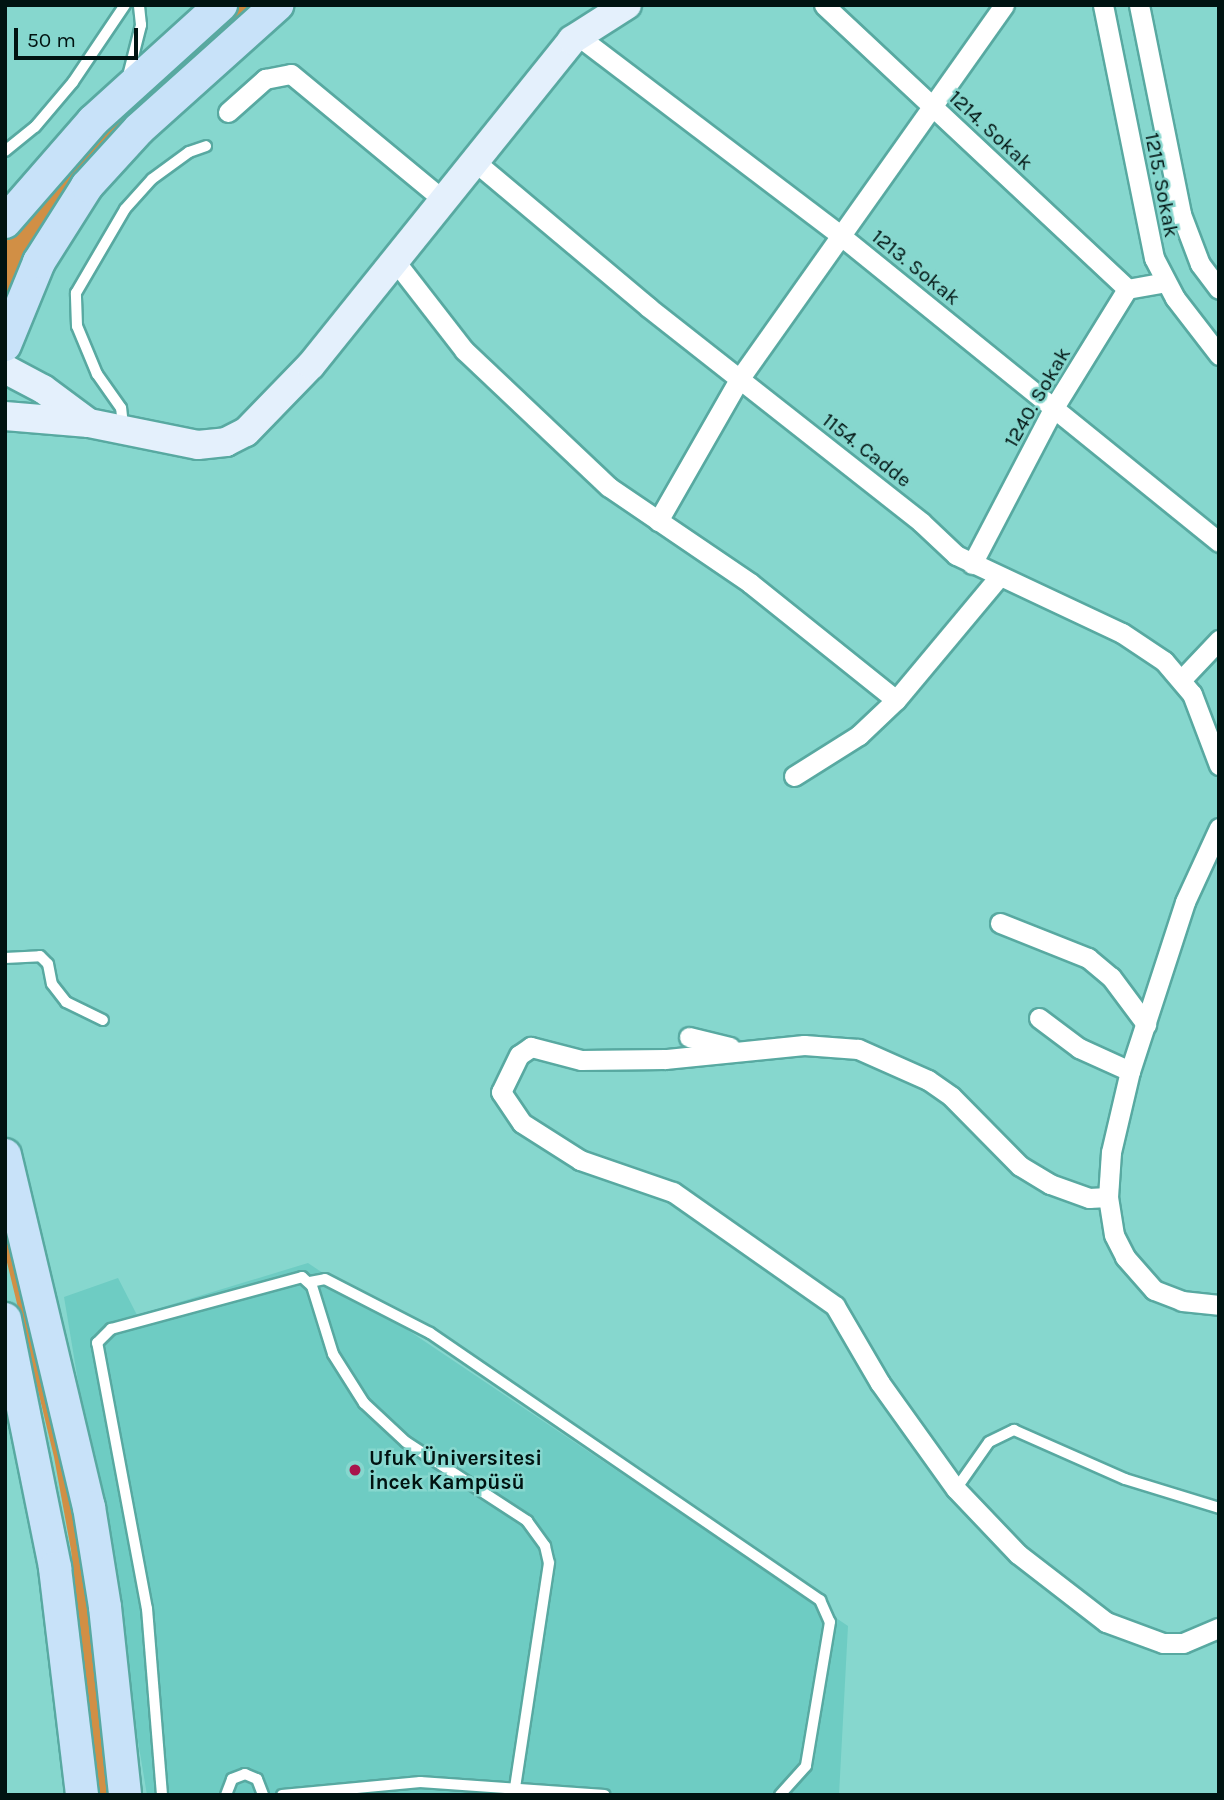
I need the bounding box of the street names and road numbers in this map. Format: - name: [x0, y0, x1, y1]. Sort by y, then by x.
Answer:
- street label: 1214. Sokak: [944, 85, 1038, 175]
- street label: 1215. Sokak: [1140, 131, 1184, 239]
- street label: 1213. Sokak: [867, 224, 965, 310]
- street label: 1240. Sokak: [998, 342, 1076, 452]
- street label: 1154. Cadde: [817, 407, 917, 493]

